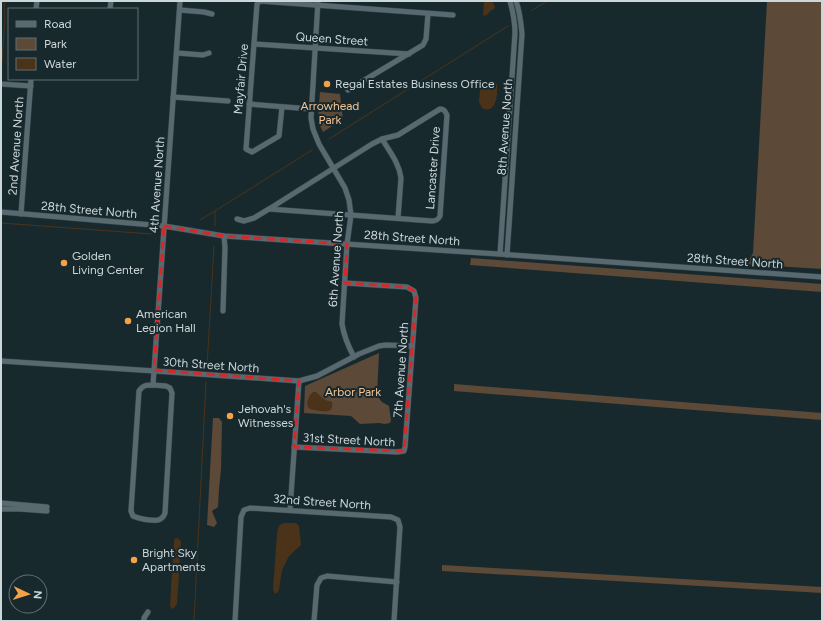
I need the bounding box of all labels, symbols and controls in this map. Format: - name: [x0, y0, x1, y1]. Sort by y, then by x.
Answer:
- legend: [8, 8, 138, 80]
- text: Road: [44, 17, 72, 31]
- street label: Queen Street: [295, 29, 369, 49]
- text: Park: [44, 37, 67, 51]
- street label: Mayfair Drive: [231, 43, 251, 115]
- text: Water: [44, 57, 76, 71]
- place label: Regal Estates Business Office: [335, 77, 495, 91]
- street label: 8th Avenue North: [495, 78, 515, 176]
- marker: Regal Estates Business Office: [322, 79, 332, 89]
- street label: 2nd Avenue North: [6, 96, 26, 196]
- park label: Arrowhead Park: [301, 99, 359, 127]
- street label: Lancaster Drive: [423, 126, 443, 210]
- street label: 4th Avenue North: [147, 136, 167, 234]
- street label: 28th Street North: [40, 199, 138, 221]
- street label: 6th Avenue North: [326, 210, 346, 307]
- street label: 28th Street North: [363, 228, 461, 248]
- place label: Golden Living Center: [72, 249, 144, 277]
- street label: 28th Street North: [686, 251, 784, 271]
- marker: Golden Living Center: [59, 258, 69, 268]
- place label: American Legion Hall: [136, 307, 196, 335]
- marker: American Legion Hall: [123, 316, 133, 326]
- street label: 7th Avenue North: [391, 321, 411, 418]
- street label: 30th Street North: [162, 355, 260, 375]
- park label: Arbor Park: [325, 385, 381, 399]
- place label: Jehovah's Witnesses: [238, 402, 294, 430]
- marker: Jehovah's Witnesses: [225, 411, 235, 421]
- street label: 31st Street North: [302, 431, 396, 449]
- street label: 32nd Street North: [273, 492, 372, 512]
- place label: Bright Sky Apartments: [142, 546, 206, 574]
- marker: Bright Sky Apartments: [129, 555, 139, 565]
- north arrow: [8, 574, 48, 614]
- text: N: [31, 590, 44, 599]

